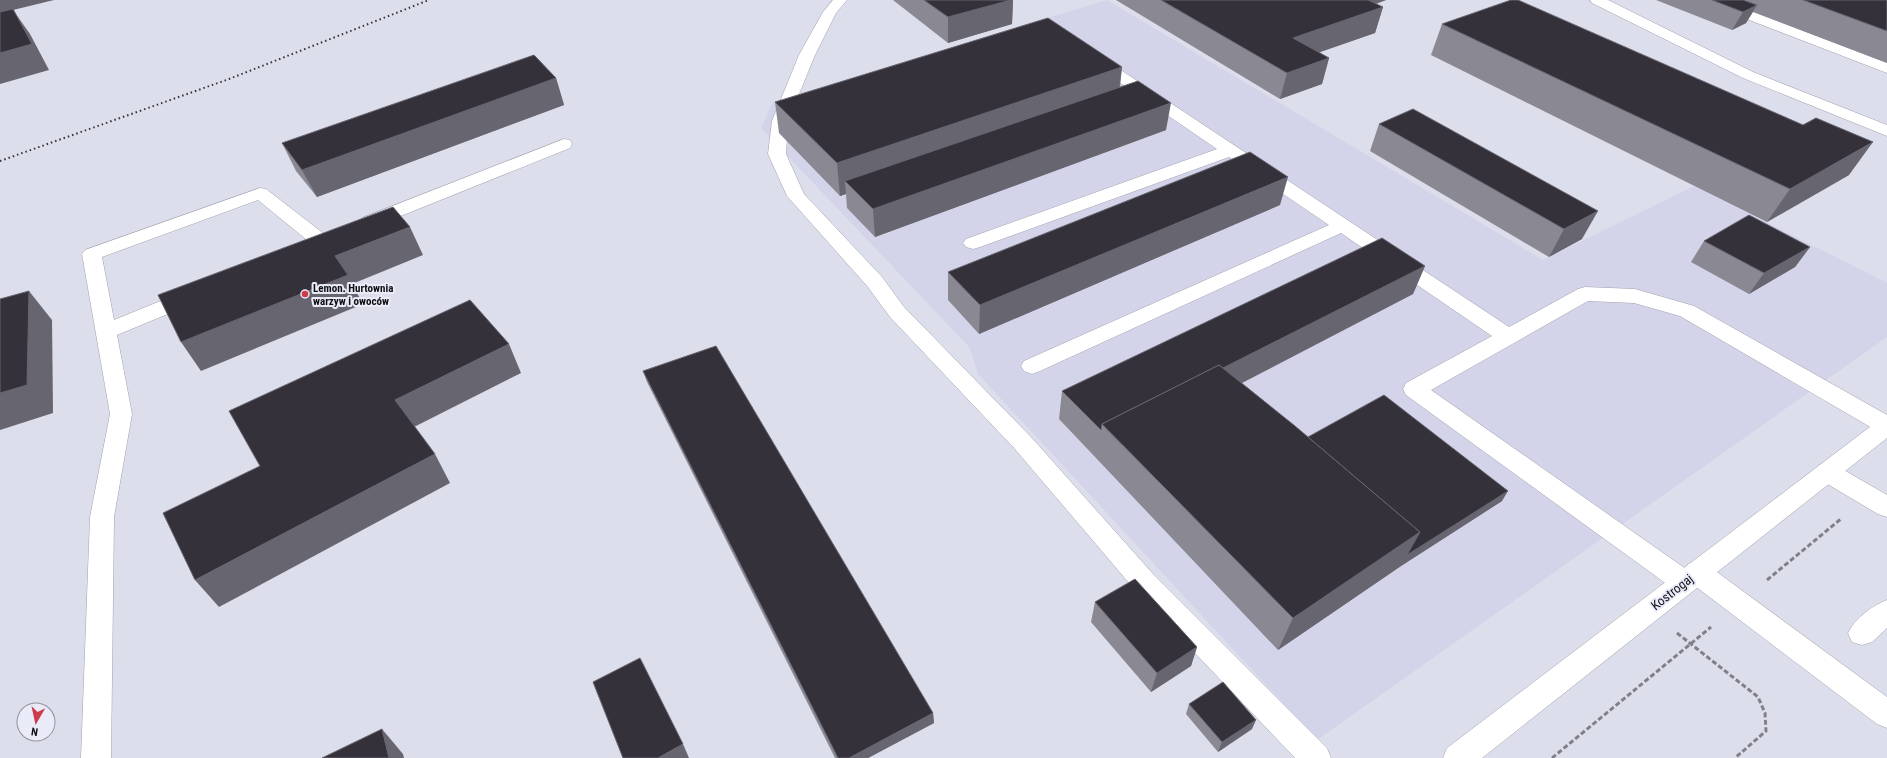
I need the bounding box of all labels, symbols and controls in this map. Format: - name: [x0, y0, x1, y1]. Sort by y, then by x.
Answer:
- place label: Lemon. Hurtownia warzyw i owoców: [313, 282, 393, 308]
- marker: Lemon. Hurtownia warzyw i owoców: [300, 289, 310, 299]
- street label: Kostrogaj: [1648, 571, 1696, 613]
- north arrow: [16, 702, 56, 742]
- text: N: [30, 724, 39, 738]

